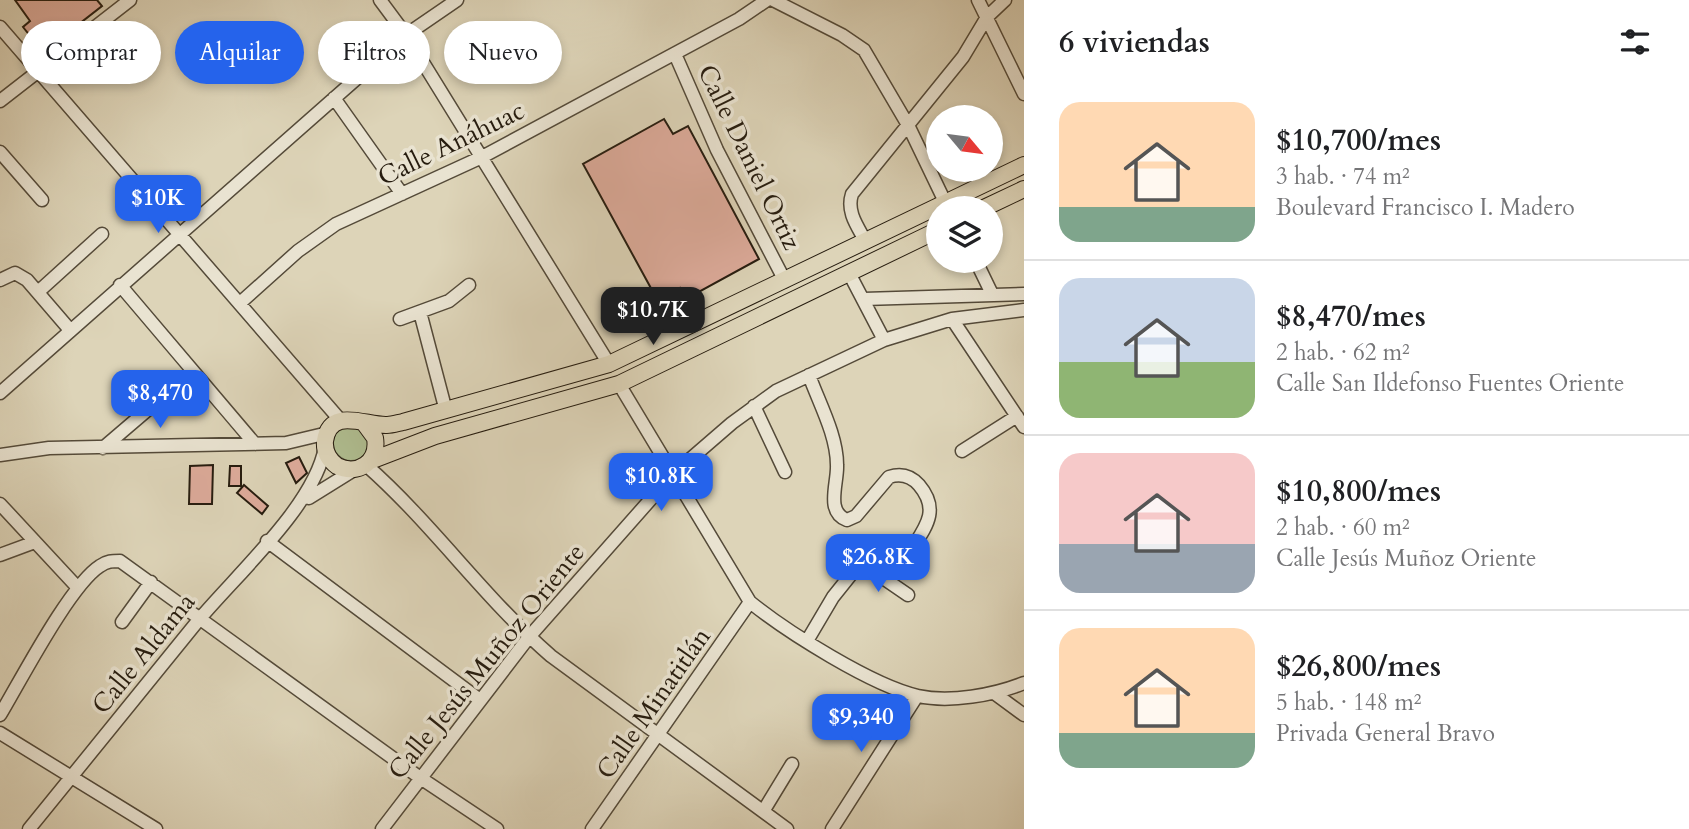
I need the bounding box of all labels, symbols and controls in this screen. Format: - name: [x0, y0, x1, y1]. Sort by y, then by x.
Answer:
- chip: Comprar: [21, 21, 161, 84]
- chip: Alquilar: [175, 21, 304, 84]
- chip: Filtros: [318, 21, 430, 84]
- chip: Nuevo: [444, 21, 562, 84]
- text: 6 viviendas: [1059, 22, 1210, 63]
- icon: filters: [1616, 23, 1654, 61]
- street label: Calle Daniel Ortiz: [690, 59, 810, 256]
- street label: Calle Anáhuac: [372, 93, 530, 194]
- north arrow: [926, 105, 1003, 182]
- map controls: [926, 105, 1003, 273]
- text: $10,700/mes: [1276, 120, 1441, 161]
- icon: home: [1115, 130, 1199, 214]
- text: 3 hab. · 74 m²: [1276, 161, 1410, 192]
- pin: $10K: [117, 176, 199, 235]
- text: $10K: [131, 182, 185, 213]
- text: Boulevard Francisco I. Madero: [1276, 192, 1575, 223]
- button: layers: [926, 196, 1003, 273]
- pin: $10.7K: [596, 288, 710, 347]
- text: $10.7K: [617, 294, 689, 325]
- text: $8,470/mes: [1276, 296, 1426, 337]
- icon: home: [1115, 306, 1199, 390]
- text: 2 hab. · 62 m²: [1276, 337, 1410, 368]
- text: Calle San Ildefonso Fuentes Oriente: [1276, 368, 1625, 399]
- pin: $8,470: [103, 370, 217, 430]
- text: $8,470: [127, 377, 193, 408]
- pin: $10.8K: [604, 454, 718, 513]
- text: $10.8K: [625, 460, 697, 491]
- text: $10,800/mes: [1276, 471, 1441, 512]
- icon: home: [1115, 481, 1199, 565]
- text: 2 hab. · 60 m²: [1276, 512, 1410, 543]
- pin: $26.8K: [821, 534, 935, 594]
- street label: Calle Jesús Muñoz Oriente: [380, 536, 593, 787]
- text: $26.8K: [842, 541, 914, 572]
- text: Calle Jesús Muñoz Oriente: [1276, 543, 1536, 574]
- street label: Calle Aldama: [84, 585, 203, 721]
- street label: Calle Minatitlán: [588, 620, 719, 786]
- text: $26,800/mes: [1276, 646, 1441, 687]
- icon: home: [1115, 656, 1199, 740]
- text: 5 hab. · 148 m²: [1276, 687, 1422, 718]
- pin: $9,340: [804, 694, 918, 754]
- text: $9,340: [828, 701, 894, 732]
- text: Privada General Bravo: [1276, 718, 1495, 749]

